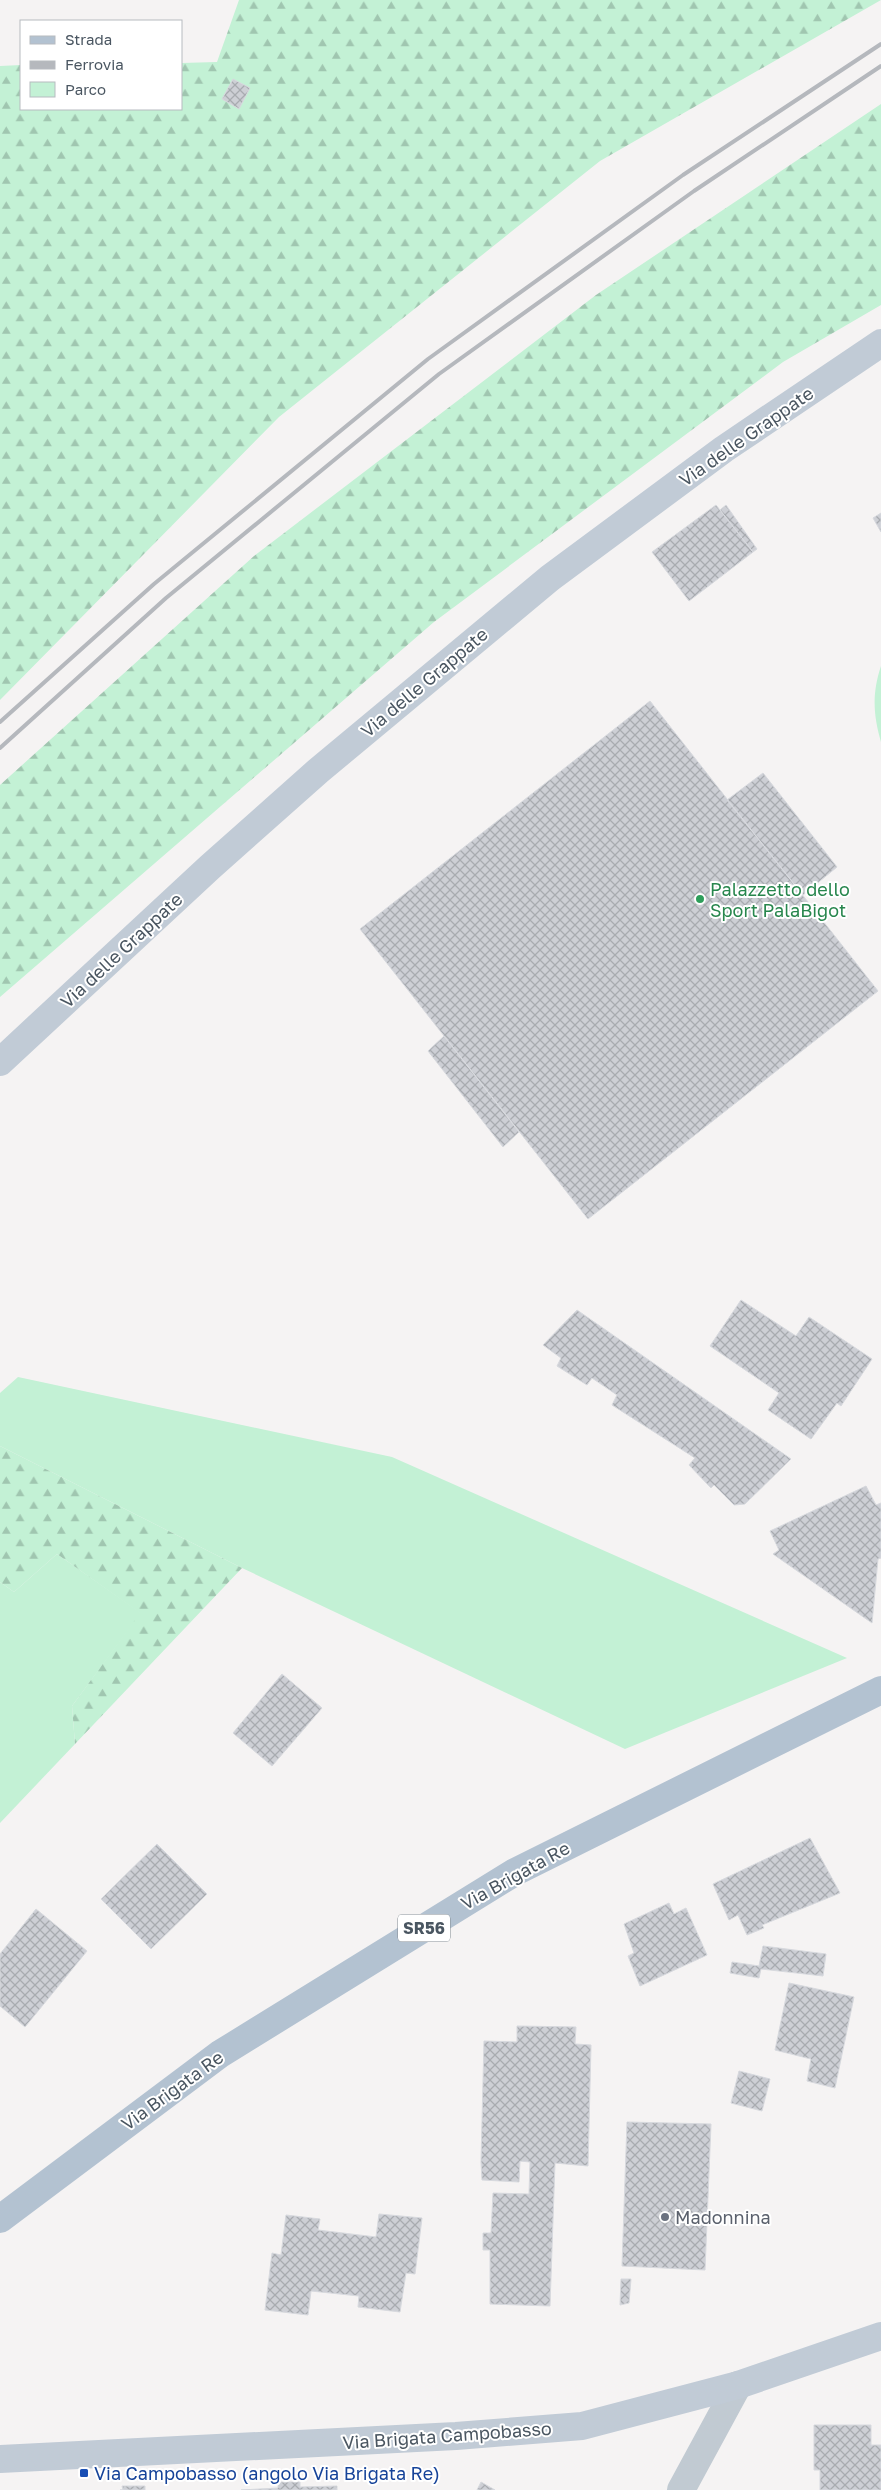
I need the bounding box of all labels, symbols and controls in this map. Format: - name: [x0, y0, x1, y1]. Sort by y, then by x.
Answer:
- legend: [20, 20, 182, 110]
- text: Strada: [65, 30, 112, 48]
- text: Ferrovia: [65, 55, 124, 73]
- text: Parco: [65, 80, 106, 98]
- street label: Via delle Grappate: [675, 381, 817, 491]
- street label: Via delle Grappate: [356, 623, 492, 741]
- place label: Palazzetto dello Sport PalaBigot: [710, 878, 850, 921]
- street label: Via delle Grappate: [55, 888, 187, 1012]
- marker: Palazzetto dello Sport PalaBigot: [694, 893, 706, 905]
- street label: Via Brigata Re: [457, 1836, 573, 1914]
- road number: SR56: [398, 1915, 450, 1942]
- street label: Via Brigata Re: [117, 2046, 227, 2134]
- place label: Madonnina: [675, 2206, 771, 2228]
- marker: Madonnina: [659, 2211, 671, 2223]
- street label: Via Brigata Campobasso: [342, 2417, 552, 2453]
- place label: Via Campobasso (angolo Via Brigata Re): [94, 2462, 440, 2484]
- marker: Via Campobasso (angolo Via Brigata Re): [78, 2467, 90, 2479]

